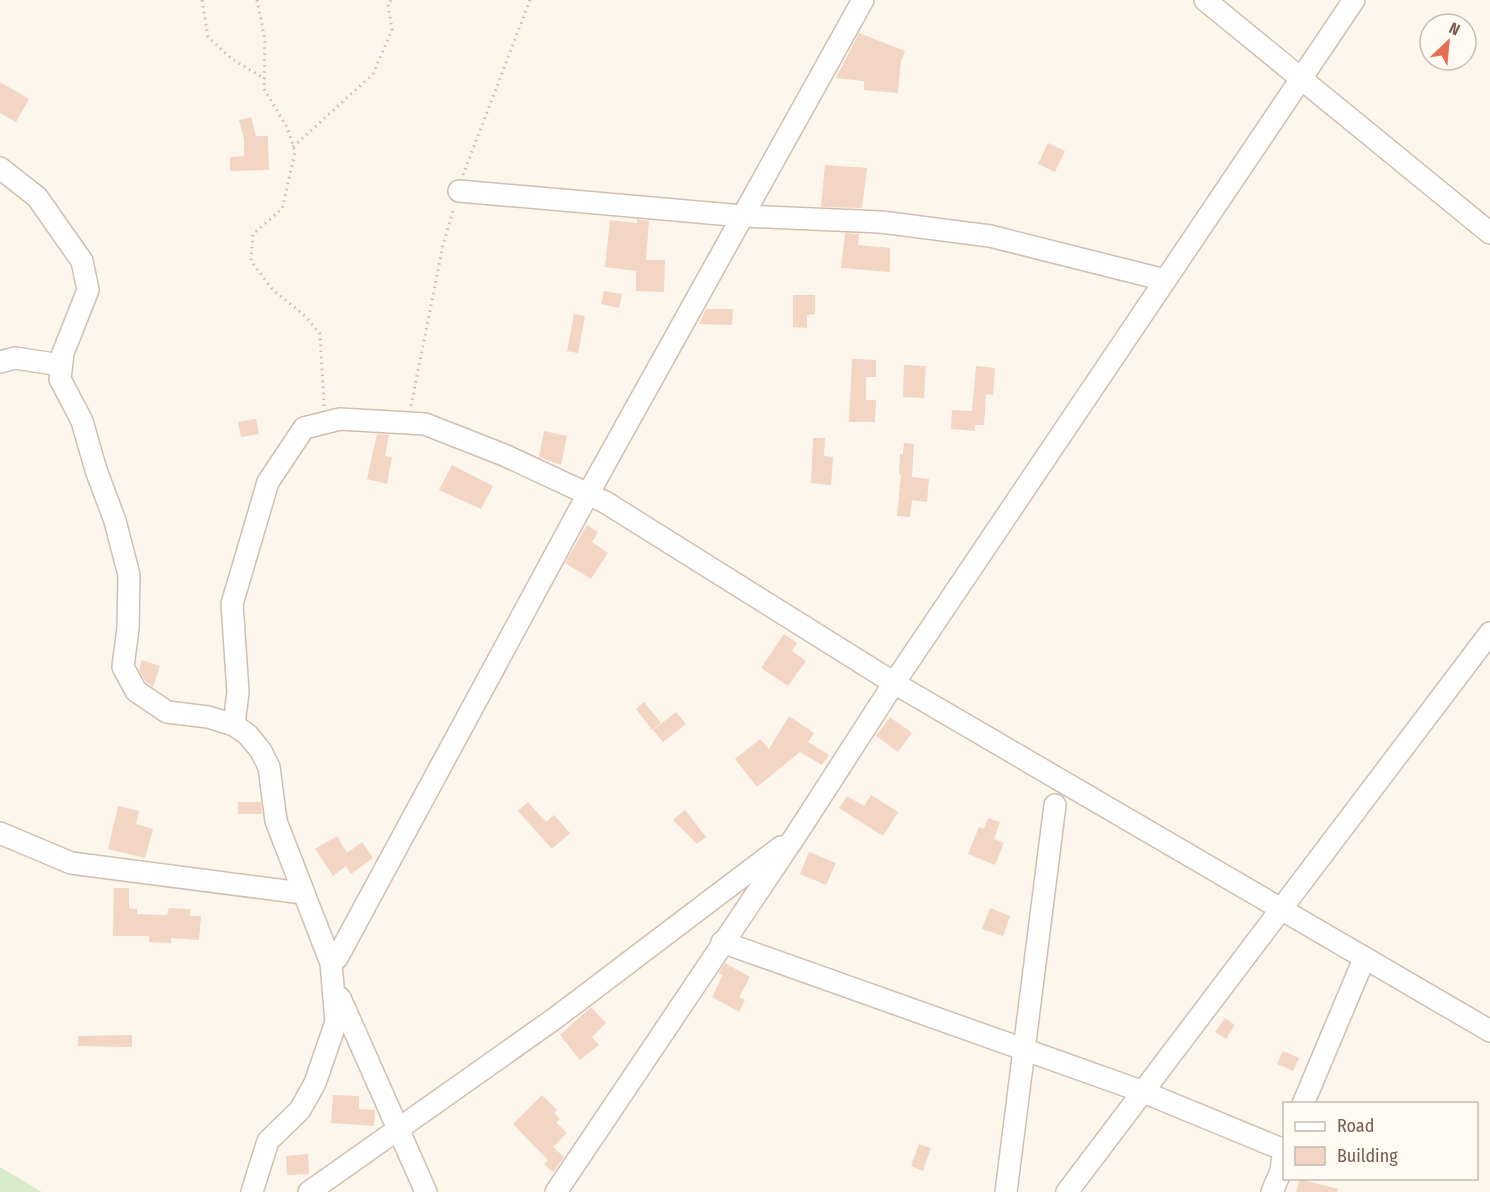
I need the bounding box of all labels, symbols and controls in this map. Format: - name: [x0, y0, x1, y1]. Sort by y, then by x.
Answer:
- north arrow: [1418, 12, 1478, 72]
- text: N: [1446, 18, 1463, 40]
- legend: [1283, 1102, 1478, 1180]
- text: Road: [1337, 1115, 1374, 1137]
- text: Building: [1337, 1145, 1398, 1167]

